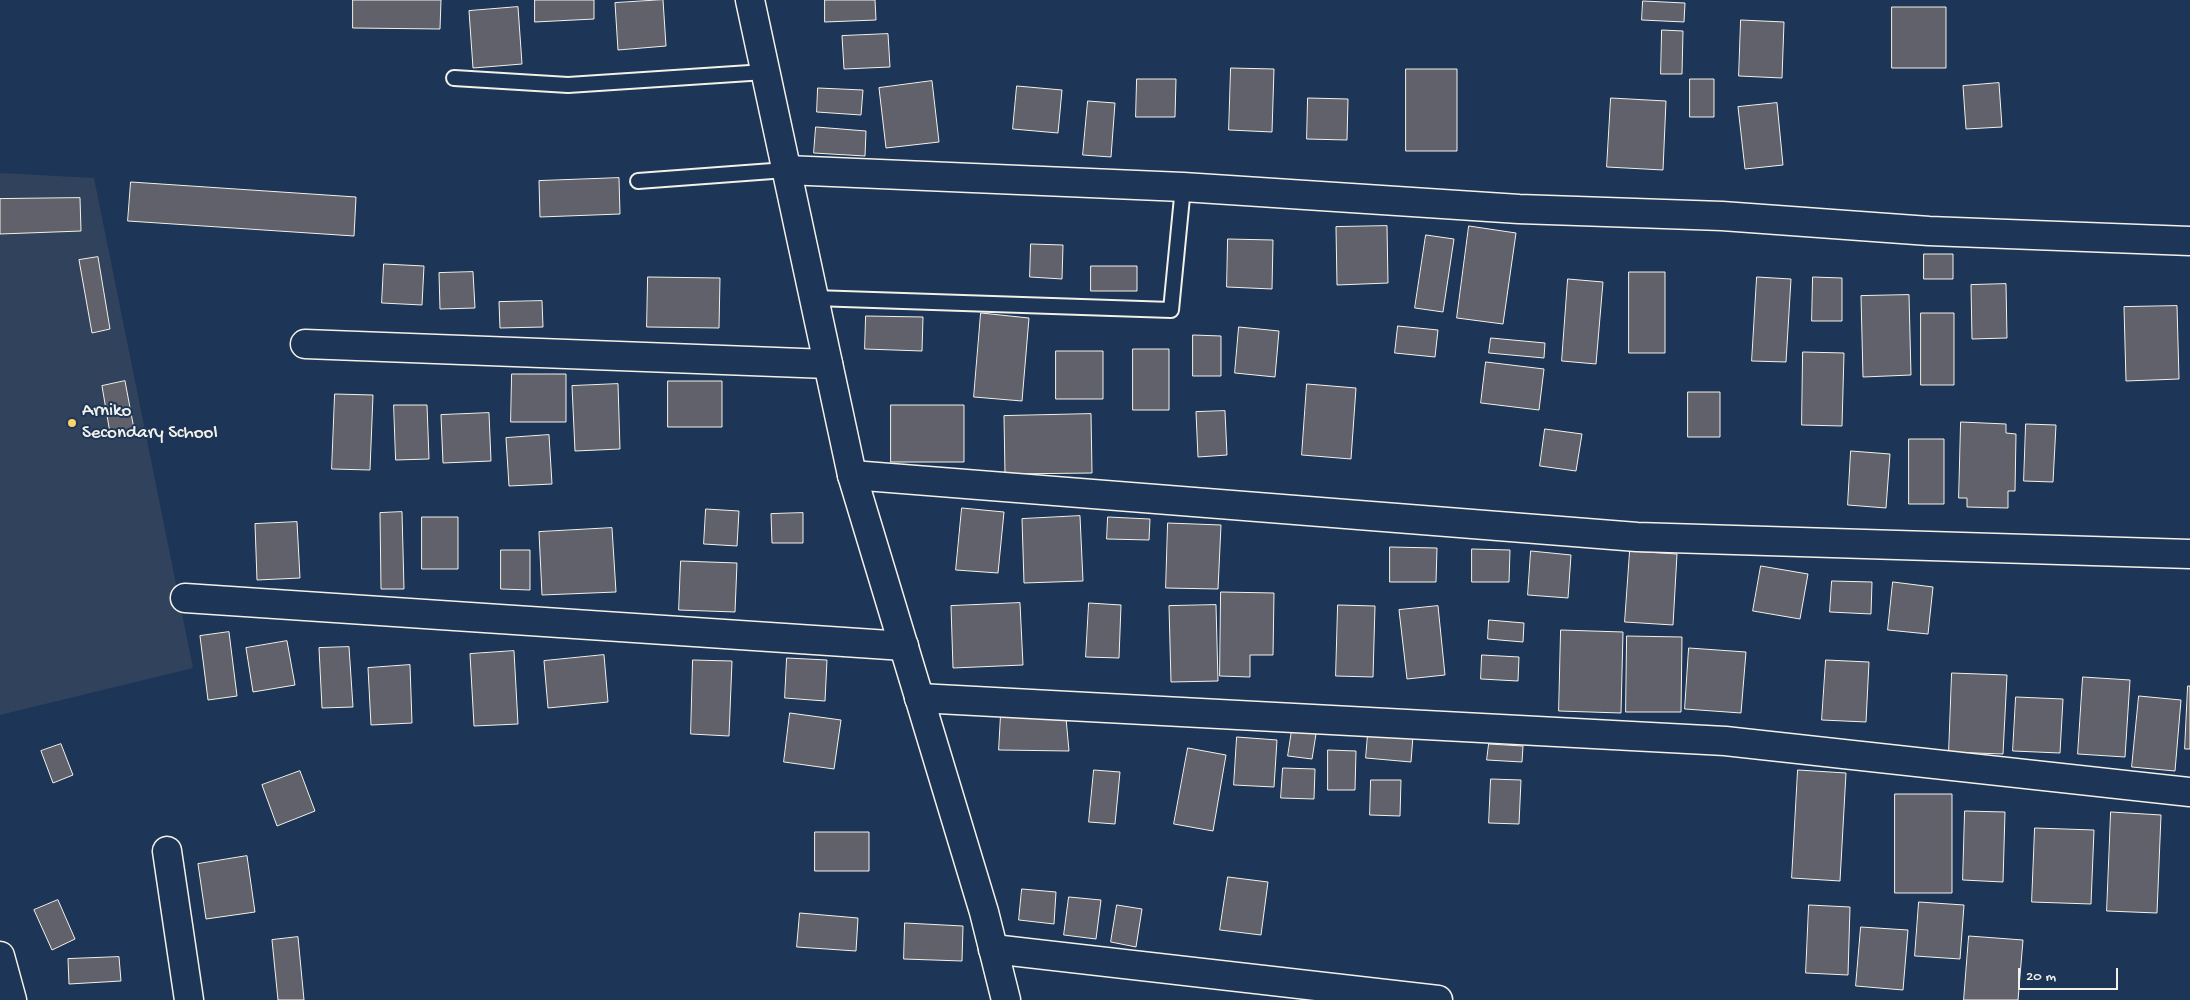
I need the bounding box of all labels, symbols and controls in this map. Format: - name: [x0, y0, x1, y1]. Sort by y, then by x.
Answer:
- place label: Arniko Secondary School: [82, 401, 218, 445]
- marker: Arniko Secondary School: [66, 417, 78, 429]
- scale bar: [2020, 958, 2120, 990]
- text: 20 m: [2026, 968, 2056, 986]

